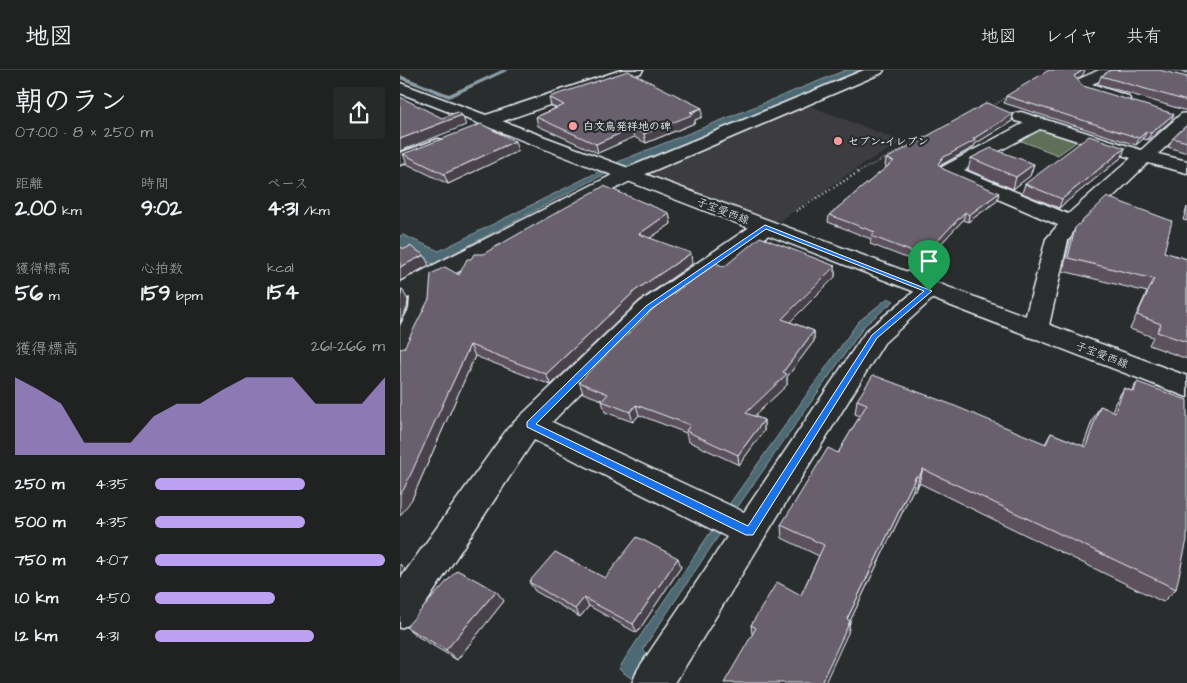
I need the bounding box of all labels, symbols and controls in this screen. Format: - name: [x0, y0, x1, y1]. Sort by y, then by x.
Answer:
- text: 地図: [25, 20, 73, 54]
- text: 地図: [981, 24, 1017, 49]
- text: レイヤ: [1045, 24, 1098, 49]
- text: 共有: [1126, 24, 1162, 49]
- text: 朝のラン: [15, 82, 127, 121]
- button: share: [333, 87, 385, 139]
- place label: 白文鳥発祥地の碑: [583, 119, 671, 134]
- marker: 白文鳥発祥地の碑: [567, 120, 579, 132]
- text: 07:00 · 8 × 250 m: [15, 121, 153, 143]
- place label: セブン-イレブン: [848, 134, 928, 149]
- marker: セブン-イレブン: [832, 135, 844, 147]
- text: 距離: [15, 174, 43, 194]
- text: 時間: [141, 174, 169, 194]
- text: ペース: [267, 174, 308, 194]
- text: 2.00: [15, 194, 56, 223]
- text: 9:02: [141, 194, 182, 223]
- text: 4:31: [267, 194, 298, 223]
- street label: 子宝愛西線: [695, 194, 751, 228]
- text: km: [56, 201, 82, 221]
- text: /km: [298, 201, 330, 221]
- pin: [908, 240, 950, 291]
- icon: arrive: [915, 247, 943, 275]
- text: kcal: [267, 258, 294, 278]
- text: 獲得標高: [15, 259, 71, 279]
- text: 心拍数: [141, 259, 183, 279]
- text: 154: [267, 278, 299, 307]
- text: 56: [15, 279, 43, 308]
- text: 159: [141, 279, 171, 308]
- text: m: [43, 286, 60, 306]
- text: bpm: [171, 286, 203, 306]
- text: 261–266 m: [311, 335, 385, 357]
- text: 獲得標高: [15, 338, 79, 360]
- street label: 子宝愛西線: [1074, 338, 1130, 372]
- text: 250 m: [15, 473, 64, 495]
- text: 4:35: [95, 473, 128, 495]
- text: 500 m: [15, 511, 65, 533]
- text: 4:35: [95, 511, 128, 533]
- text: 750 m: [15, 549, 65, 571]
- text: 4:07: [95, 549, 129, 571]
- text: 1.0 km: [15, 587, 58, 609]
- text: 4:50: [95, 587, 130, 609]
- text: 1.2 km: [15, 625, 57, 647]
- text: 4:31: [95, 625, 119, 647]

